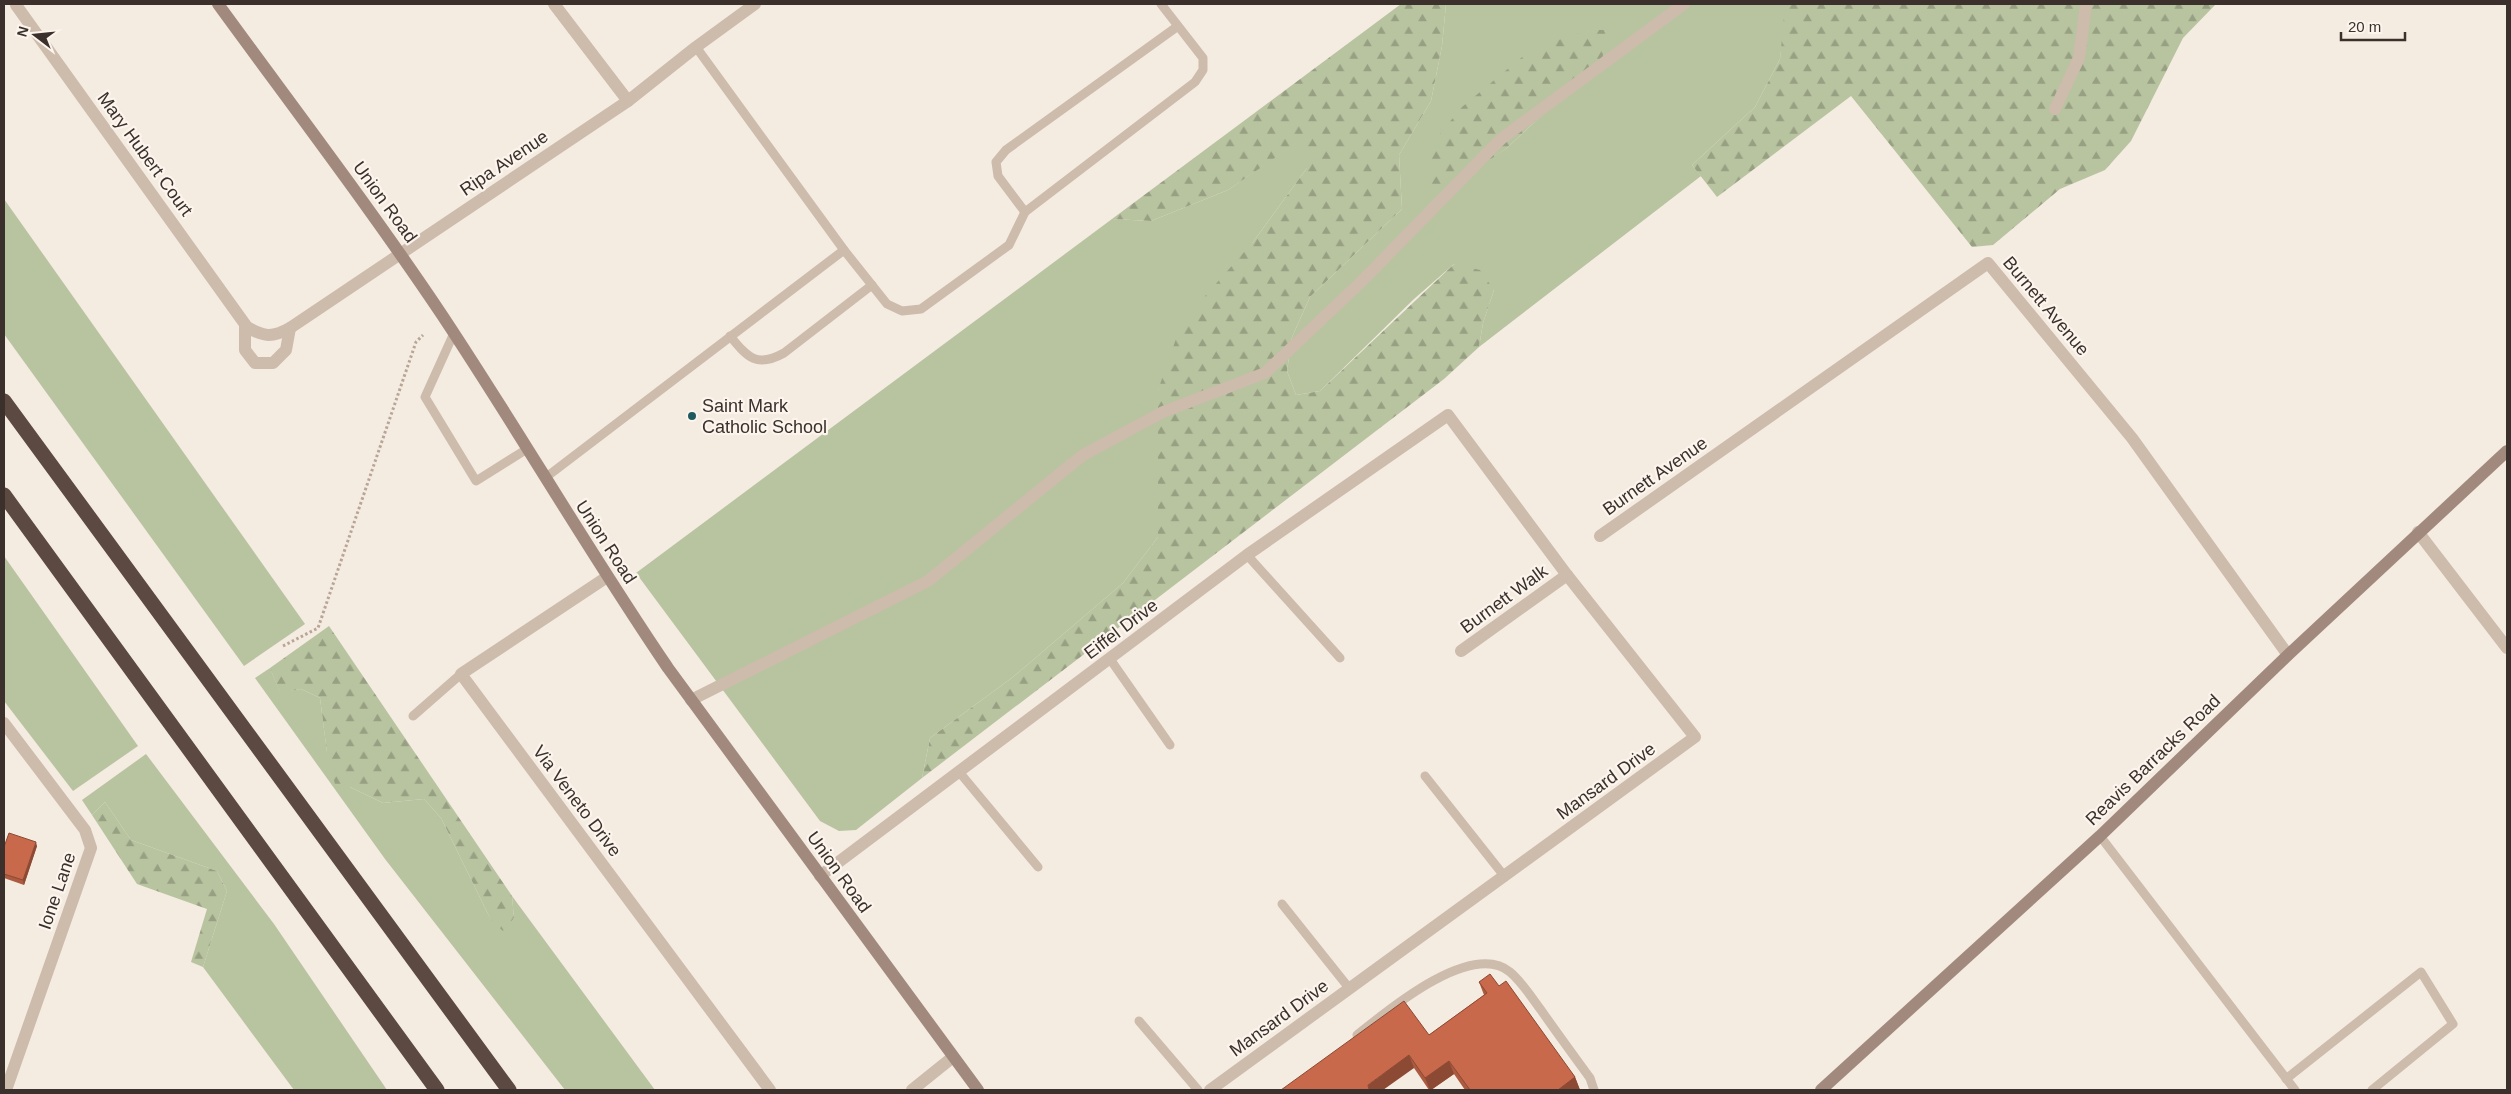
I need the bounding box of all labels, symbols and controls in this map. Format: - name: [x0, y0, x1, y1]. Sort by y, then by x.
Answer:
- north arrow: [10, 10, 60, 60]
- scale bar: [2341, 10, 2405, 42]
- text: 20 m: [2348, 18, 2381, 35]
- text: N: [13, 24, 32, 38]
- street label: Mary Hubert Court: [93, 88, 197, 220]
- street label: Ripa Avenue: [456, 126, 552, 200]
- street label: Union Road: [349, 158, 421, 246]
- street label: Burnett Avenue: [1999, 253, 2093, 359]
- place label: Saint Mark Catholic School: [702, 396, 827, 437]
- marker: Saint Mark Catholic School: [686, 410, 698, 422]
- street label: Burnett Avenue: [1599, 433, 1711, 519]
- street label: Union Road: [572, 497, 640, 587]
- street label: Burnett Walk: [1457, 560, 1552, 637]
- street label: Eiffel Drive: [1080, 595, 1162, 663]
- street label: Reavis Barracks Road: [2082, 691, 2224, 829]
- street label: Mansard Drive: [1553, 739, 1659, 823]
- street label: Via Veneto Drive: [529, 742, 625, 860]
- street label: Union Road: [803, 828, 875, 916]
- street label: Ione Lane: [35, 850, 79, 932]
- street label: Mansard Drive: [1226, 976, 1332, 1060]

